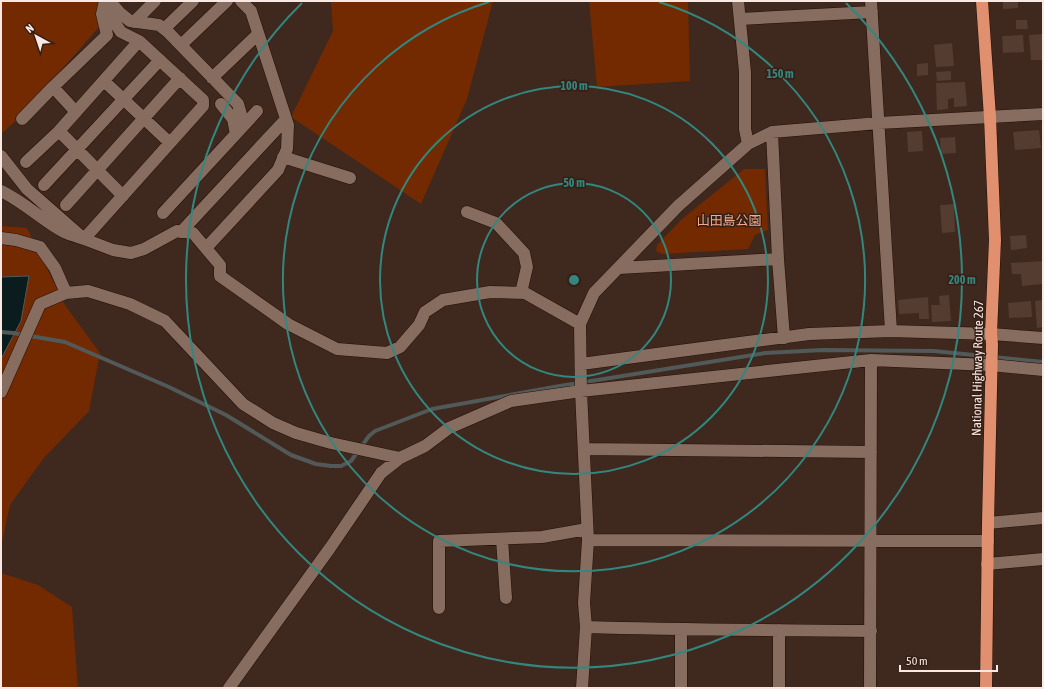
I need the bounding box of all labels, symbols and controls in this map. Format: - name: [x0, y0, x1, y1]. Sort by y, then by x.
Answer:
- north arrow: [16, 16, 56, 56]
- text: N: [23, 22, 36, 35]
- text: 150 m: [766, 67, 794, 81]
- text: 100 m: [560, 79, 588, 93]
- text: 50 m: [563, 176, 585, 190]
- park label: 山田島公園: [696, 213, 762, 228]
- centre of rings: [567, 273, 581, 287]
- text: 200 m: [948, 273, 976, 287]
- street label: National Highway Route 267: [969, 300, 986, 436]
- scale bar: [900, 647, 997, 673]
- text: 50 m: [906, 654, 928, 668]

